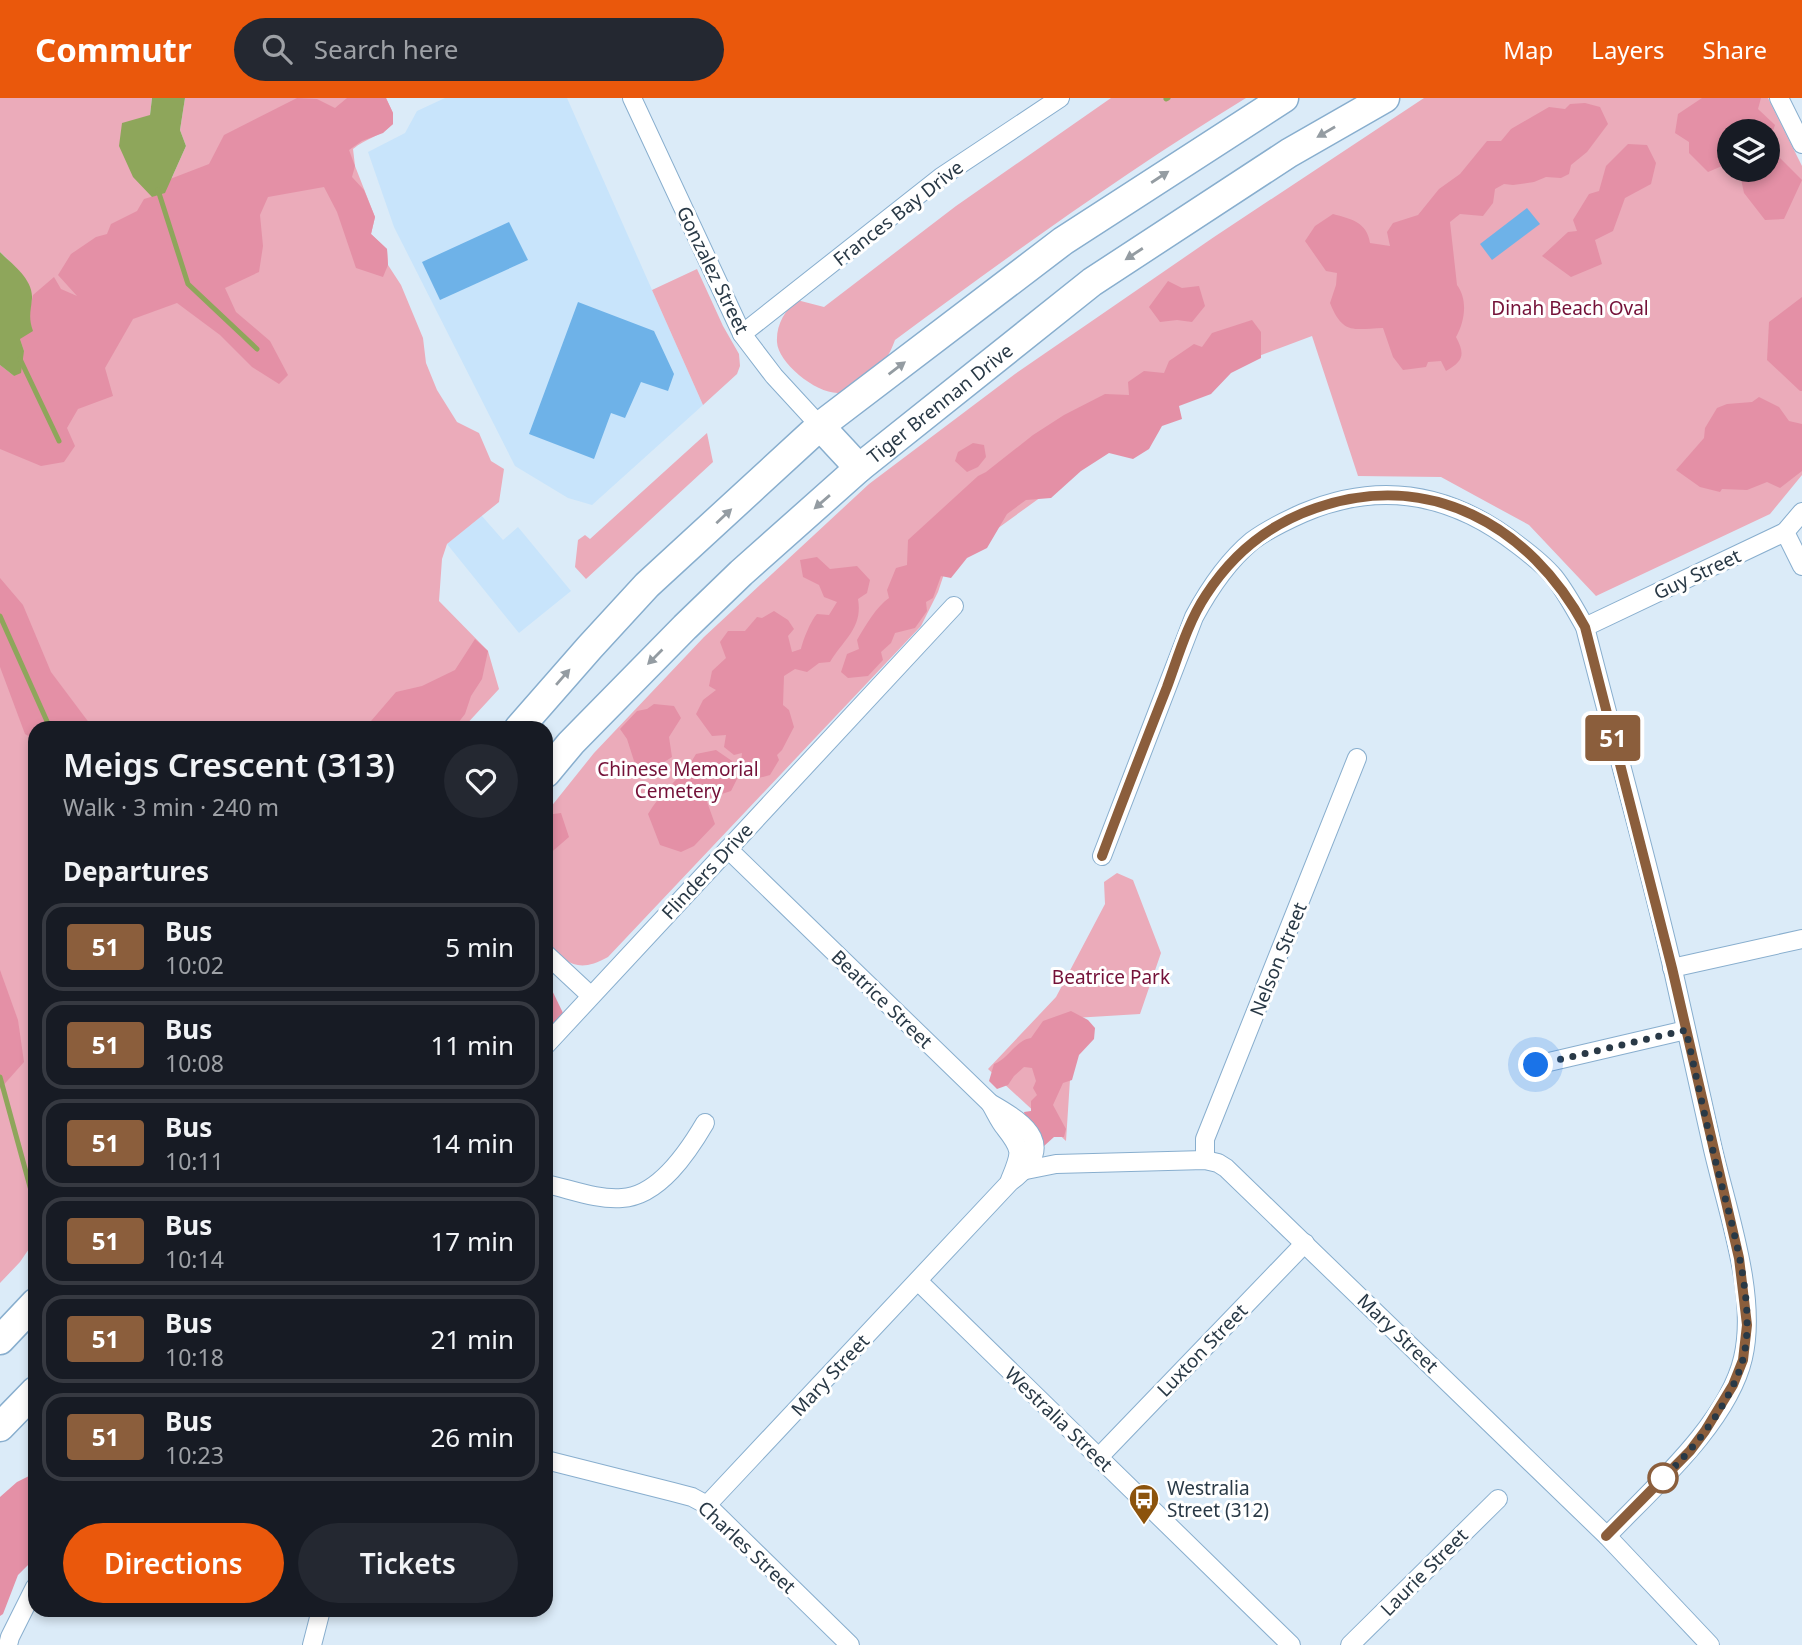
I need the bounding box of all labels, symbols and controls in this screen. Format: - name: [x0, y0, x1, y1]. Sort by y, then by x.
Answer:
- search box: [234, 18, 724, 81]
- text: Commutr: [35, 27, 192, 72]
- icon: search: [258, 30, 296, 68]
- text: Search here: [314, 31, 458, 67]
- text: Map: [1503, 33, 1553, 66]
- text: Layers: [1591, 33, 1665, 66]
- text: Share: [1703, 33, 1767, 66]
- map controls: [1717, 119, 1780, 182]
- button: layers: [1717, 119, 1780, 182]
- one-way arrow: [1316, 126, 1336, 138]
- street label: Frances Bay Drive: [828, 154, 968, 272]
- one-way arrow: [1150, 171, 1170, 184]
- street label: Gonzalez Street: [671, 202, 755, 338]
- one-way arrow: [1125, 247, 1143, 261]
- park label: Dinah Beach Oval: [1491, 295, 1649, 321]
- street label: Tiger Brennan Drive: [862, 337, 1018, 469]
- one-way arrow: [888, 362, 906, 376]
- one-way arrow: [813, 493, 830, 509]
- one-way arrow: [715, 508, 732, 524]
- street label: Guy Street: [1649, 542, 1745, 605]
- one-way arrow: [647, 648, 664, 665]
- one-way arrow: [555, 668, 570, 685]
- line badge: 51: [1582, 715, 1644, 761]
- text: 51: [1599, 721, 1627, 754]
- text: Meigs Crescent (313): [63, 742, 395, 787]
- button: heart: [444, 744, 518, 818]
- park label: Chinese Memorial Cemetery: [597, 756, 759, 804]
- text: Walk · 3 min · 240 m: [63, 791, 279, 823]
- street label: Flinders Drive: [656, 817, 758, 925]
- text: Departures: [63, 853, 209, 889]
- street label: Nelson Street: [1243, 898, 1313, 1020]
- text: Bus: [165, 913, 212, 949]
- text: 5 min: [445, 929, 514, 965]
- text: 51: [92, 930, 119, 963]
- street label: Beatrice Street: [826, 944, 938, 1054]
- text: 10:02: [165, 949, 224, 981]
- park label: Beatrice Park: [1052, 964, 1170, 990]
- text: Bus: [165, 1011, 212, 1047]
- text: 11 min: [430, 1027, 514, 1063]
- text: 51: [92, 1028, 119, 1061]
- text: 10:08: [165, 1047, 224, 1079]
- your location: [1518, 1047, 1553, 1082]
- text: Bus: [165, 1109, 212, 1145]
- text: 14 min: [430, 1125, 514, 1161]
- text: 51: [92, 1126, 119, 1159]
- text: 10:11: [165, 1145, 224, 1177]
- text: Bus: [165, 1207, 212, 1243]
- text: 17 min: [430, 1223, 514, 1259]
- text: 51: [92, 1224, 119, 1257]
- text: 10:14: [165, 1243, 224, 1275]
- street label: Mary Street: [1352, 1288, 1444, 1378]
- street label: Luxton Street: [1151, 1298, 1253, 1402]
- text: Bus: [165, 1305, 212, 1341]
- text: 21 min: [430, 1321, 514, 1357]
- text: 51: [92, 1322, 119, 1355]
- street label: Mary Street: [785, 1328, 875, 1422]
- text: 10:18: [165, 1341, 224, 1373]
- street label: Westralia Street: [999, 1361, 1119, 1477]
- text: Bus: [165, 1403, 212, 1439]
- text: 26 min: [430, 1419, 514, 1455]
- text: 51: [92, 1420, 119, 1453]
- text: 10:23: [165, 1439, 224, 1471]
- unlabelled marker: [1648, 1463, 1678, 1493]
- place label: Westralia Street (312): [1167, 1475, 1269, 1523]
- bus stop icon: Westralia Street (312): [1127, 1482, 1161, 1526]
- street label: Charles Street: [692, 1495, 802, 1599]
- street label: Laurie Street: [1375, 1522, 1474, 1621]
- button: Directions: [63, 1523, 284, 1603]
- button: Tickets: [298, 1523, 518, 1603]

